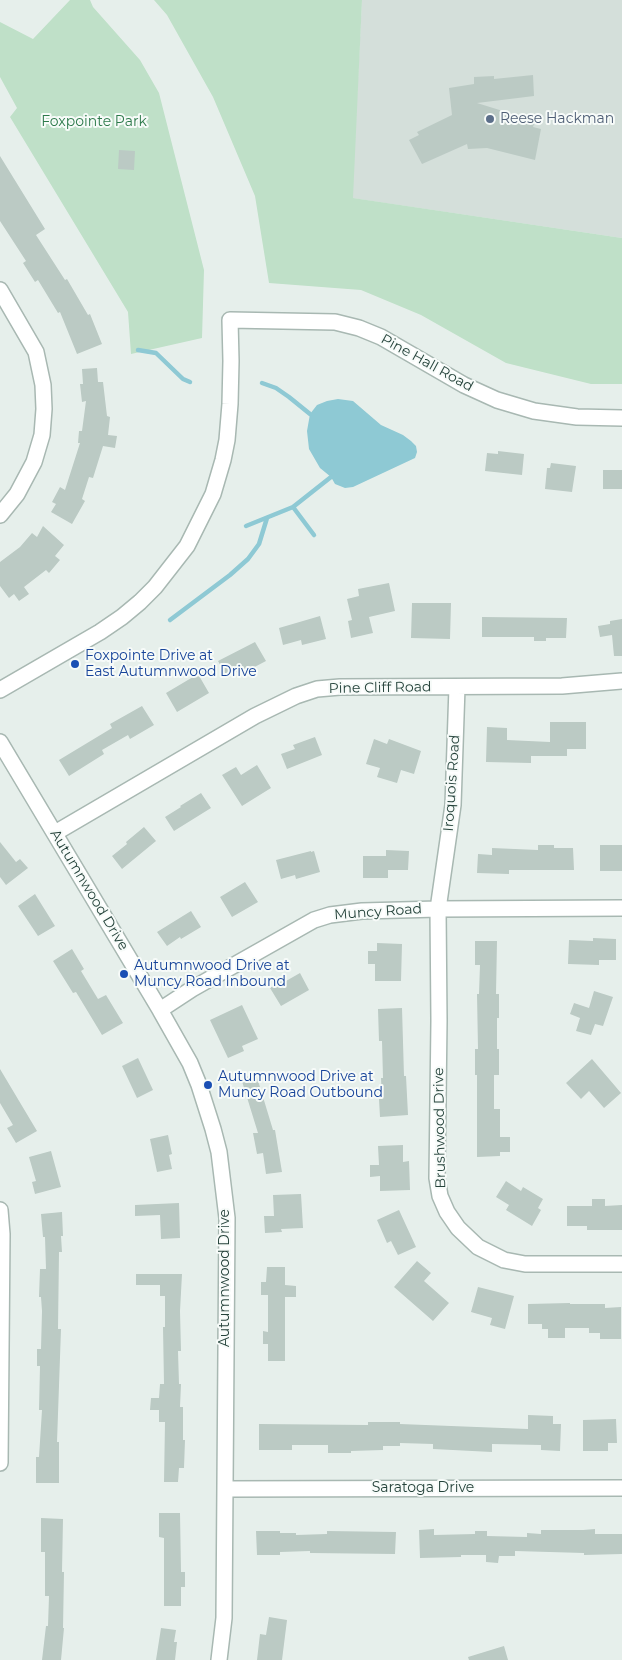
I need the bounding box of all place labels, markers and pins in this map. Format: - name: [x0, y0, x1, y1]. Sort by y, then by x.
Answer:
- place label: Reese Hackman: [500, 111, 614, 127]
- marker: Reese Hackman: [484, 113, 496, 125]
- place label: Foxpointe Drive at East Autumnwood Drive: [85, 648, 257, 680]
- marker: Foxpointe Drive at East Autumnwood Drive: [69, 658, 81, 670]
- place label: Autumnwood Drive at Muncy Road Inbound: [134, 958, 290, 990]
- marker: Autumnwood Drive at Muncy Road Inbound: [118, 968, 130, 980]
- place label: Autumnwood Drive at Muncy Road Outbound: [218, 1069, 383, 1102]
- marker: Autumnwood Drive at Muncy Road Outbound: [202, 1079, 214, 1091]

